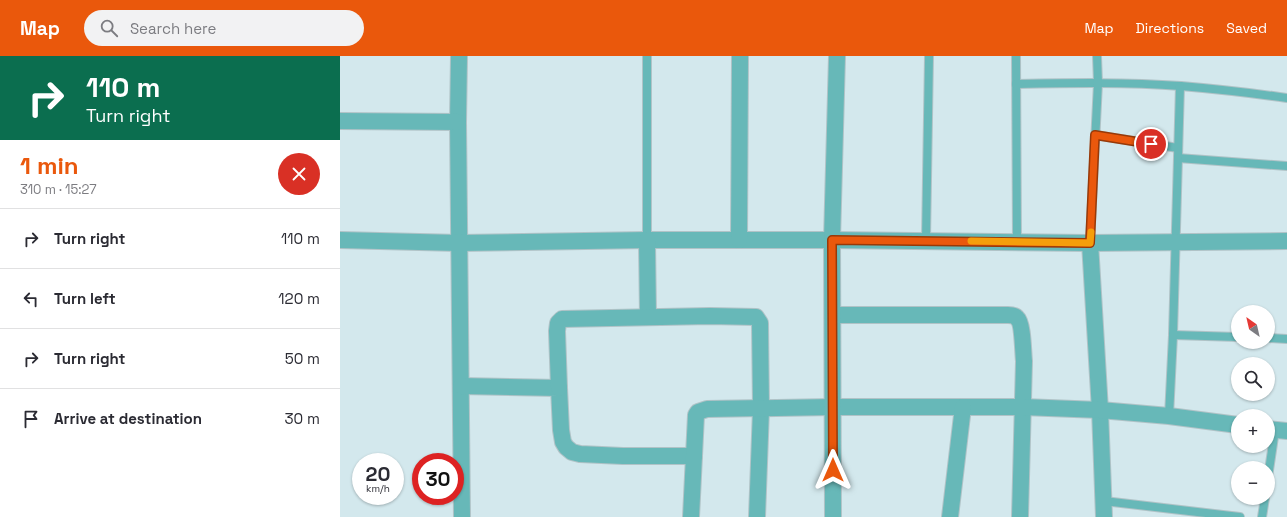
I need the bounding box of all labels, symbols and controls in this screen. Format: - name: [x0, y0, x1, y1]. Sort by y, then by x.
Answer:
- search box: [84, 10, 364, 46]
- text: Map: [20, 16, 60, 41]
- icon: search: [98, 17, 120, 39]
- text: Search here: [130, 19, 216, 38]
- text: Map: [1084, 19, 1114, 37]
- text: Directions: [1136, 19, 1204, 37]
- text: Saved: [1226, 19, 1267, 37]
- text: 110 m: [86, 69, 160, 105]
- icon: right: [20, 72, 72, 124]
- text: Turn right: [86, 104, 170, 127]
- pin: [1134, 127, 1168, 161]
- icon: arrive: [1140, 133, 1162, 155]
- text: 1 min: [20, 150, 79, 181]
- button: close: [278, 153, 320, 195]
- text: 310 m · 15:27: [20, 181, 97, 198]
- icon: right: [20, 228, 42, 250]
- text: Turn right: [54, 229, 125, 248]
- text: 110 m: [281, 229, 320, 248]
- icon: left: [20, 288, 42, 310]
- text: Turn left: [54, 289, 116, 308]
- text: 120 m: [278, 289, 320, 308]
- north arrow: [1231, 305, 1275, 349]
- map controls: [1231, 305, 1275, 505]
- icon: right: [20, 348, 42, 370]
- text: Turn right: [54, 349, 125, 368]
- text: 50 m: [285, 349, 320, 368]
- button: search: [1231, 357, 1275, 401]
- icon: arrive: [20, 408, 42, 430]
- text: Arrive at destination: [54, 409, 202, 428]
- text: 30 m: [285, 409, 320, 428]
- button: +: [1231, 409, 1275, 453]
- position arrow: [812, 449, 854, 491]
- speed limit sign: 30: [412, 453, 464, 505]
- text: 20: [366, 461, 390, 487]
- button: −: [1231, 461, 1275, 505]
- text: km/h: [366, 482, 390, 495]

